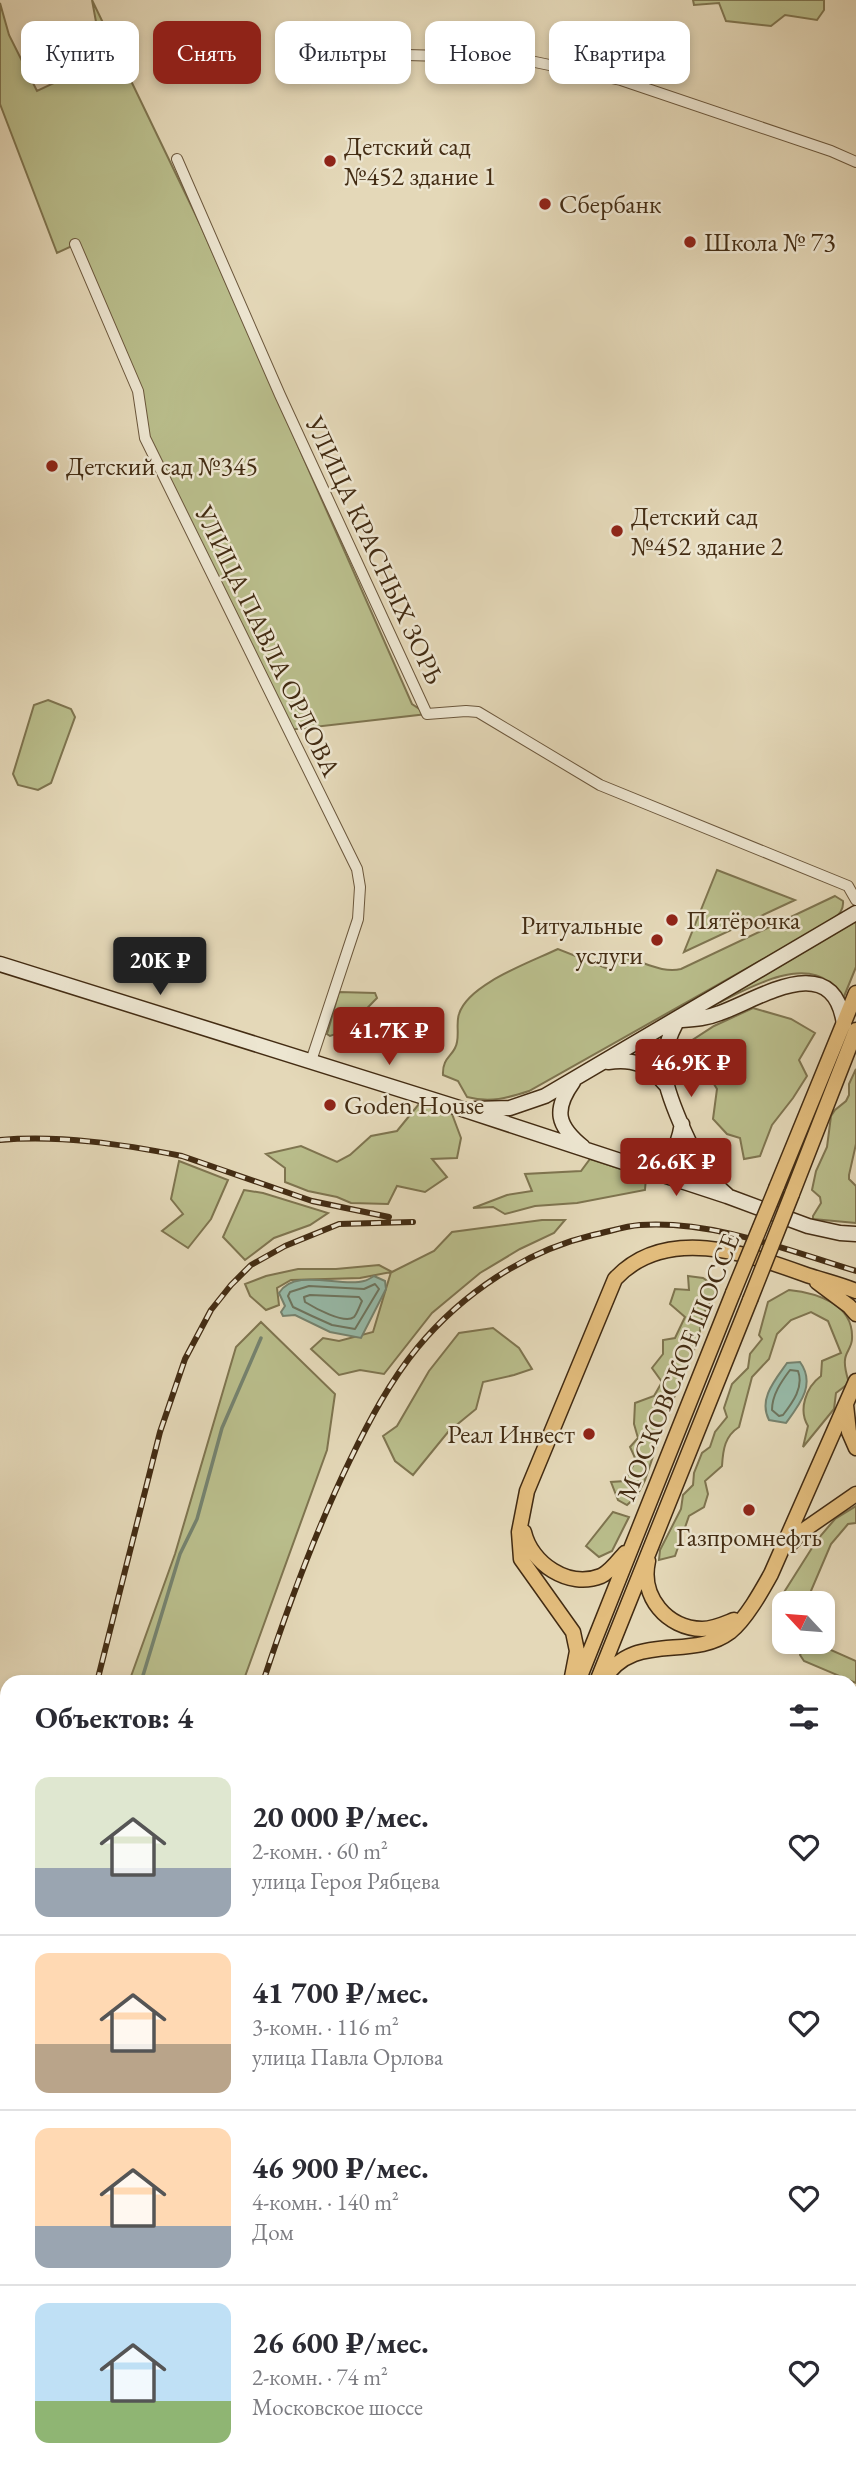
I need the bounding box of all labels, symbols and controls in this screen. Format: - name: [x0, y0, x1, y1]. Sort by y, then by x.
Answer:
- chip: Купить: [21, 21, 139, 84]
- chip: Снять: [153, 21, 261, 84]
- chip: Фильтры: [275, 21, 411, 84]
- chip: Новое: [425, 21, 535, 84]
- chip: Квартира: [549, 21, 690, 84]
- place label: Детский сад №452 здание 1: [344, 129, 496, 193]
- marker: Детский сад №452 здание 1: [322, 153, 338, 169]
- place label: Сбербанк: [559, 187, 662, 221]
- marker: Сбербанк: [537, 196, 553, 212]
- place label: Школа № 73: [704, 225, 836, 259]
- marker: Школа № 73: [682, 234, 698, 250]
- street label: УЛИЦА КРАСНЫХ ЗОРЬ: [297, 410, 452, 689]
- place label: Детский сад №345: [66, 449, 258, 483]
- marker: Детский сад №345: [44, 458, 60, 474]
- street label: УЛИЦА ПАВЛА ОРЛОВА: [187, 499, 349, 783]
- place label: Детский сад №452 здание 2: [631, 499, 784, 563]
- marker: Детский сад №452 здание 2: [609, 523, 625, 539]
- place label: Пятёрочка: [686, 903, 801, 937]
- place label: Ритуальные услуги: [521, 908, 643, 972]
- marker: Пятёрочка: [664, 912, 680, 928]
- marker: Ритуальные услуги: [649, 932, 665, 948]
- pin: 20K ₽: [111, 937, 209, 997]
- text: 20K ₽: [129, 945, 191, 975]
- pin: 41.7K ₽: [324, 1007, 454, 1067]
- text: 41.7K ₽: [349, 1015, 429, 1045]
- pin: 46.9K ₽: [626, 1040, 756, 1099]
- text: 46.9K ₽: [651, 1047, 731, 1077]
- place label: Goden House: [344, 1088, 484, 1122]
- marker: Goden House: [322, 1097, 338, 1113]
- pin: 26.6K ₽: [611, 1138, 741, 1198]
- text: 26.6K ₽: [636, 1146, 716, 1176]
- street label: МОСКОВСКОЕ ШОССЕ: [609, 1228, 747, 1506]
- place label: Реал Инвест: [447, 1417, 575, 1451]
- marker: Реал Инвест: [581, 1426, 597, 1442]
- marker: Газпромнефть: [741, 1502, 757, 1518]
- place label: Газпромнефть: [676, 1520, 822, 1554]
- north arrow: [772, 1591, 835, 1654]
- map controls: [772, 1591, 835, 1654]
- text: Объектов: 4: [35, 1698, 193, 1737]
- icon: filters: [785, 1698, 823, 1736]
- text: 20 000 ₽/мес.: [252, 1797, 429, 1836]
- icon: home: [91, 1805, 175, 1889]
- icon: heart: [785, 1828, 823, 1866]
- text: 2-комн. · 60 m²: [252, 1836, 388, 1866]
- text: улица Героя Рябцева: [252, 1866, 440, 1896]
- text: 41 700 ₽/мес.: [252, 1973, 429, 2012]
- icon: home: [91, 1981, 175, 2065]
- icon: heart: [785, 2004, 823, 2042]
- text: 3-комн. · 116 m²: [252, 2012, 399, 2042]
- text: улица Павла Орлова: [252, 2042, 443, 2072]
- text: 46 900 ₽/мес.: [252, 2148, 429, 2187]
- icon: home: [91, 2156, 175, 2240]
- icon: heart: [785, 2179, 823, 2217]
- text: 4-комн. · 140 m²: [252, 2187, 399, 2217]
- text: Дом: [252, 2217, 294, 2247]
- text: 26 600 ₽/мес.: [252, 2323, 429, 2362]
- icon: home: [91, 2331, 175, 2415]
- icon: heart: [785, 2354, 823, 2392]
- text: 2-комн. · 74 m²: [252, 2362, 388, 2392]
- text: Московское шоссе: [252, 2392, 423, 2422]

